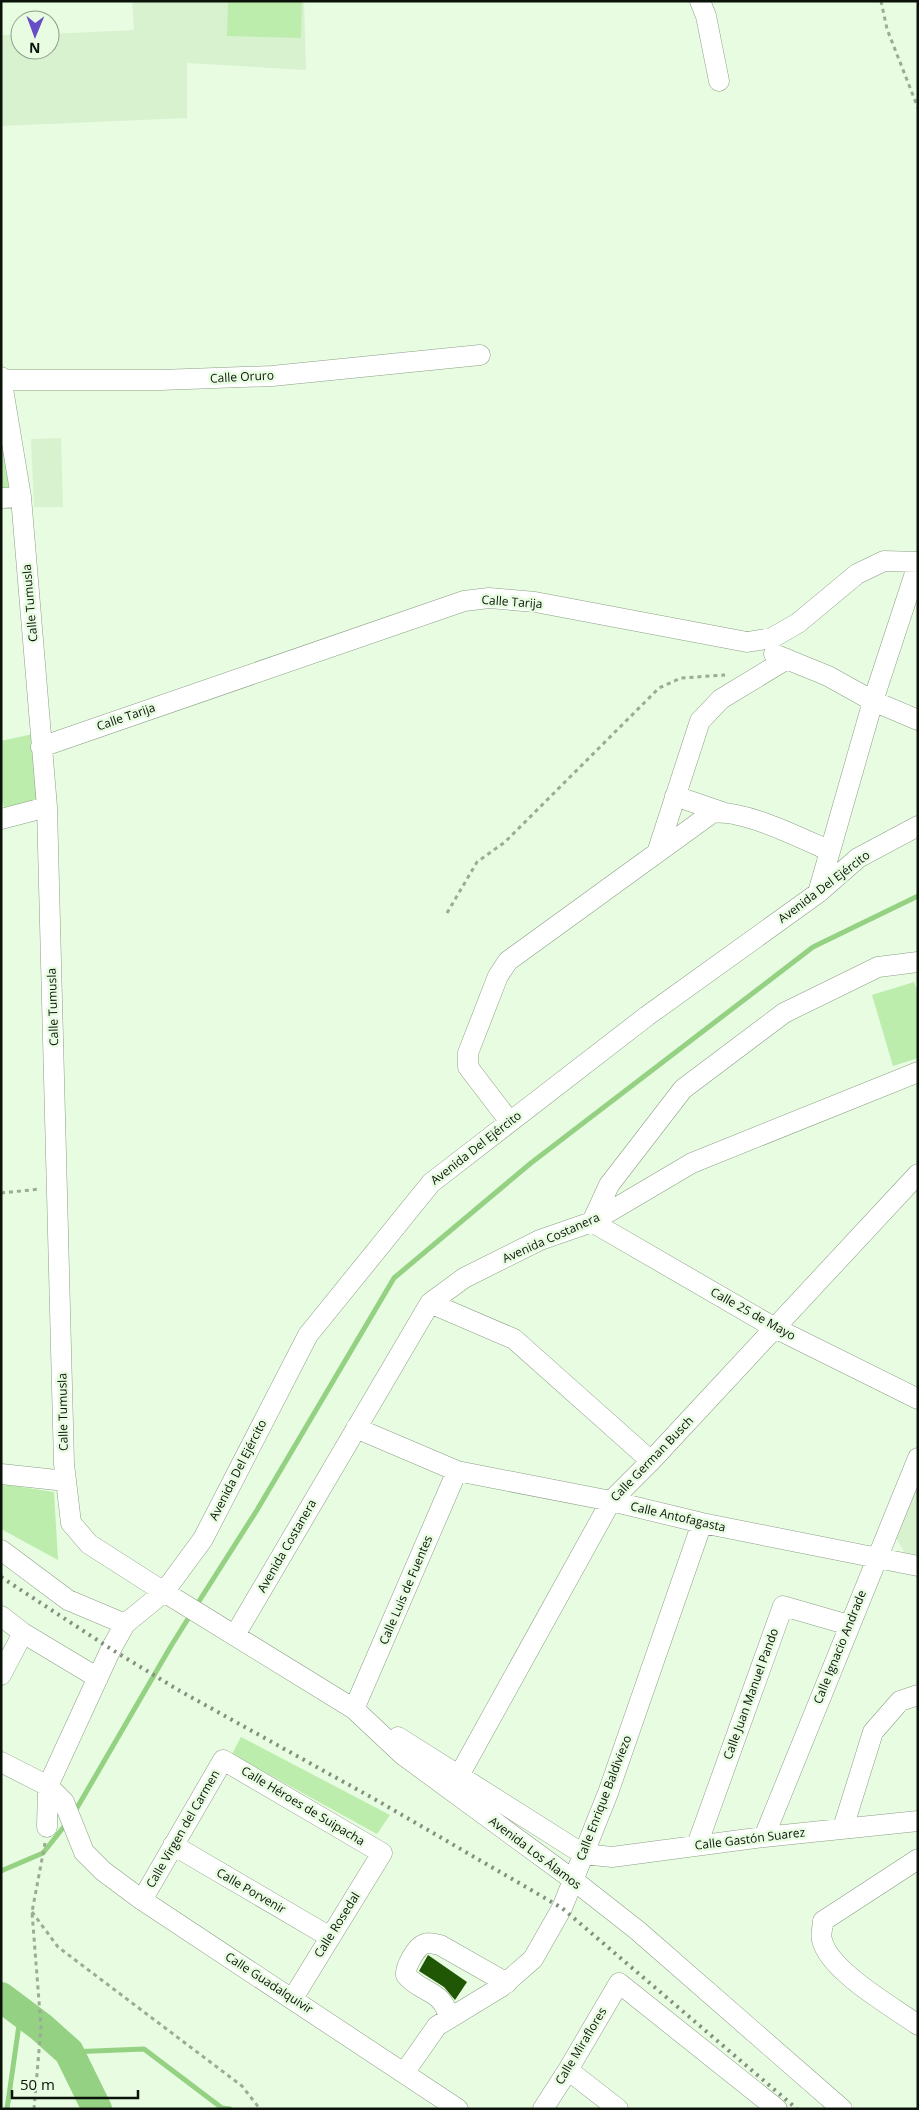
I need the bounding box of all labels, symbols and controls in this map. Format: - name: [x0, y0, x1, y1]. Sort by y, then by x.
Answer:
- north arrow: [10, 10, 60, 60]
- text: N: [29, 39, 41, 58]
- street label: Calle Oruro: [210, 366, 274, 387]
- street label: Calle Tumusla: [18, 563, 41, 643]
- street label: Calle Tarija: [481, 591, 543, 612]
- street label: Calle Tarija: [94, 699, 157, 735]
- street label: Avenida Del Ejército: [774, 846, 873, 927]
- street label: Calle Tumusla: [43, 968, 62, 1046]
- street label: Avenida Del Ejército: [427, 1107, 525, 1188]
- street label: Avenida Costanera: [499, 1208, 602, 1267]
- street label: Calle 25 de Mayo: [708, 1283, 799, 1344]
- street label: Calle Tumusla: [53, 1373, 72, 1451]
- street label: Calle German Busch: [606, 1412, 697, 1505]
- street label: Avenida Del Ejército: [205, 1416, 270, 1523]
- street label: Avenida Costanera: [253, 1496, 320, 1595]
- street label: Calle Antofagasta: [629, 1497, 727, 1536]
- street label: Calle Luis de Fuentes: [375, 1532, 436, 1647]
- street label: Calle Ignacio Andrade: [809, 1587, 870, 1706]
- street label: Calle Juan Manuel Pando: [719, 1626, 782, 1762]
- street label: Calle Enrique Baldiviezo: [572, 1733, 635, 1863]
- street label: Calle Héroes de Suipacha: [238, 1762, 368, 1849]
- street label: Calle Virgen del Carmen: [142, 1767, 223, 1891]
- street label: Avenida Los Álamos: [486, 1812, 585, 1893]
- street label: Calle Gastón Suarez: [694, 1823, 806, 1854]
- street label: Calle Porvenir: [213, 1864, 289, 1917]
- street label: Calle Rosedal: [310, 1889, 363, 1961]
- street label: Calle Guadalquivir: [222, 1948, 317, 2017]
- street label: Calle Miraflores: [551, 2004, 610, 2087]
- scale bar: [12, 2068, 139, 2100]
- text: 50 m: [20, 2074, 55, 2094]

